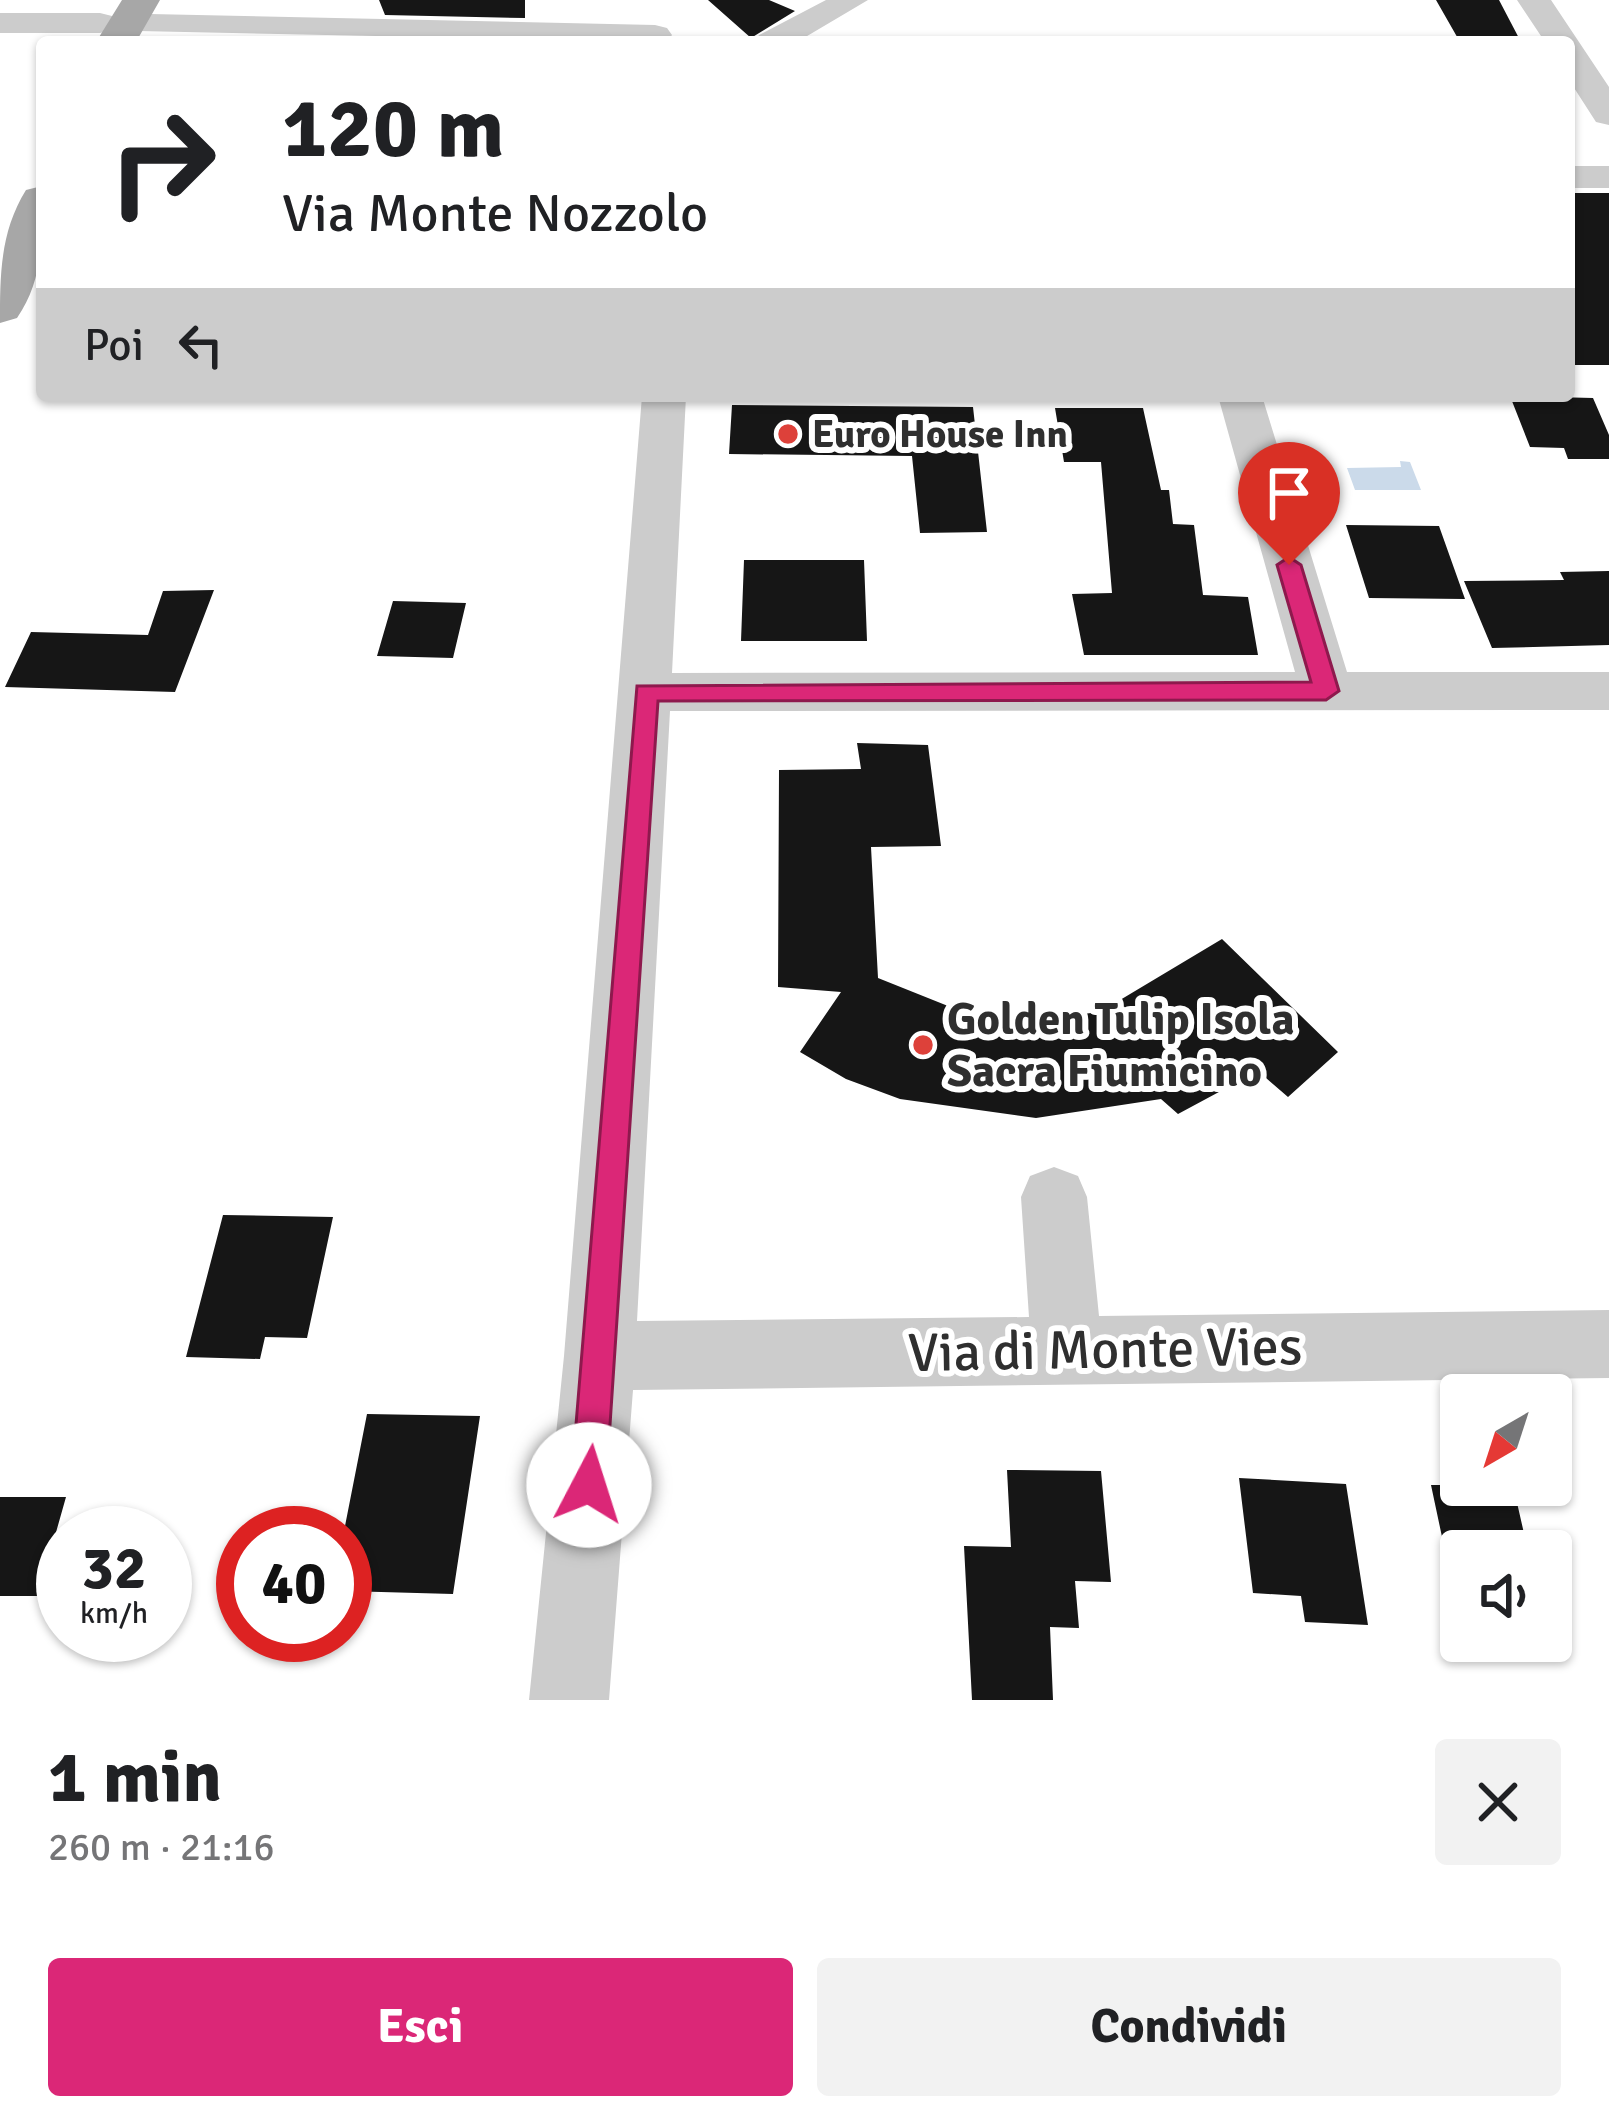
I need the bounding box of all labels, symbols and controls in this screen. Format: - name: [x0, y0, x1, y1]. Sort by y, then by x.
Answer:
- text: 120 m: [282, 77, 504, 181]
- icon: right: [84, 84, 240, 240]
- text: Via Monte Nozzolo: [282, 180, 708, 247]
- icon: left: [168, 312, 234, 378]
- text: Poi: [84, 318, 144, 373]
- place label: Euro House Inn: [812, 410, 1068, 458]
- marker: Euro House Inn: [775, 421, 801, 447]
- pin: [1238, 442, 1340, 565]
- icon: arrive: [1256, 460, 1322, 526]
- place label: Golden Tulip Isola Sacra Fiumicino: [947, 992, 1295, 1099]
- marker: Golden Tulip Isola Sacra Fiumicino: [910, 1032, 936, 1058]
- street label: Via di Monte Vies: [907, 1313, 1303, 1387]
- north arrow: [1440, 1374, 1572, 1506]
- map controls: [1440, 1374, 1572, 1662]
- position arrow: [526, 1422, 652, 1548]
- speed limit sign: 40: [216, 1506, 372, 1662]
- button: sound: [1440, 1530, 1572, 1662]
- text: 32: [82, 1532, 146, 1606]
- text: km/h: [80, 1595, 148, 1632]
- text: 1 min: [48, 1733, 222, 1822]
- button: close: [1435, 1739, 1561, 1865]
- text: 260 m · 21:16: [48, 1823, 275, 1871]
- button: Esci: [48, 1958, 793, 2096]
- button: Condividi: [817, 1958, 1561, 2096]

